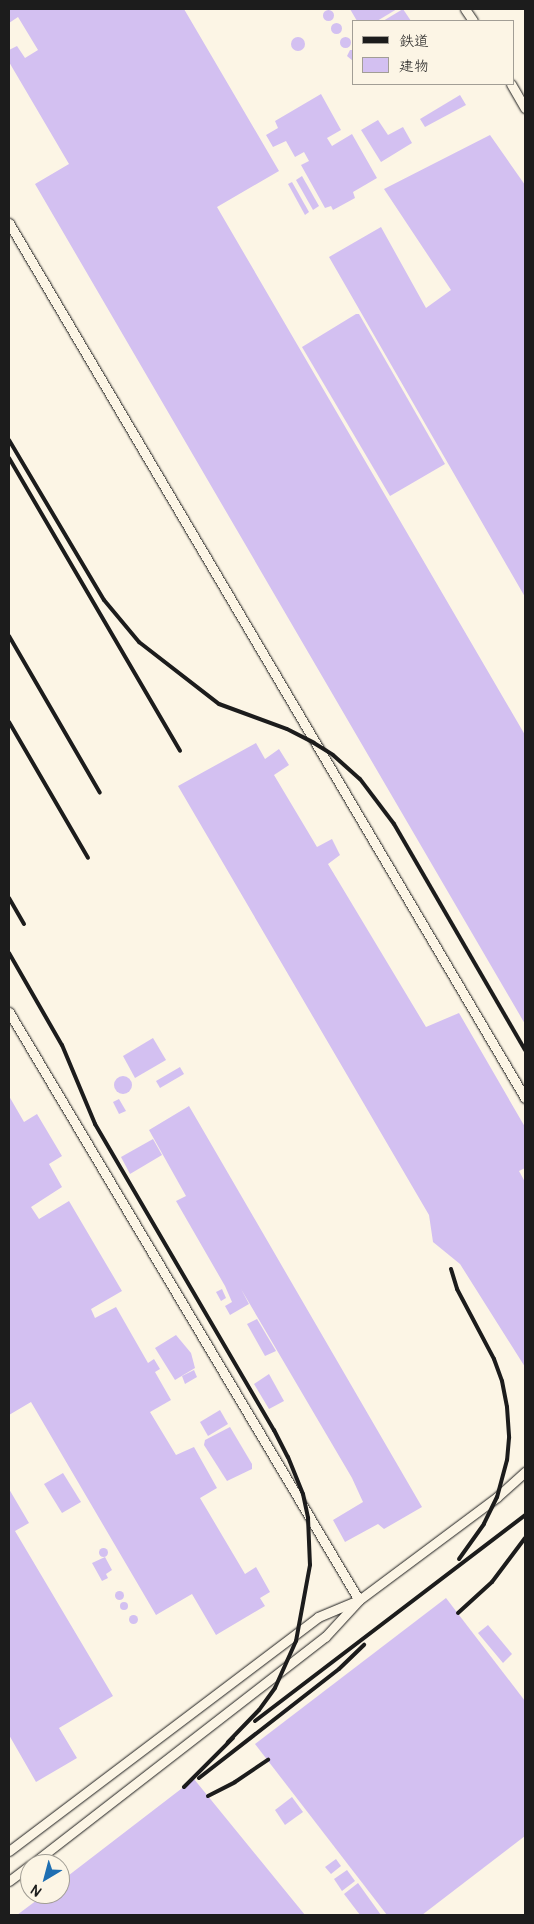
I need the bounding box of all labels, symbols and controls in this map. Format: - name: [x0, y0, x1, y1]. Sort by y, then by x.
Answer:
- legend: [352, 20, 514, 85]
- text: 鉄道: [399, 32, 429, 51]
- text: 建物: [399, 57, 429, 76]
- north arrow: [20, 1854, 70, 1904]
- text: N: [27, 1881, 45, 1900]

